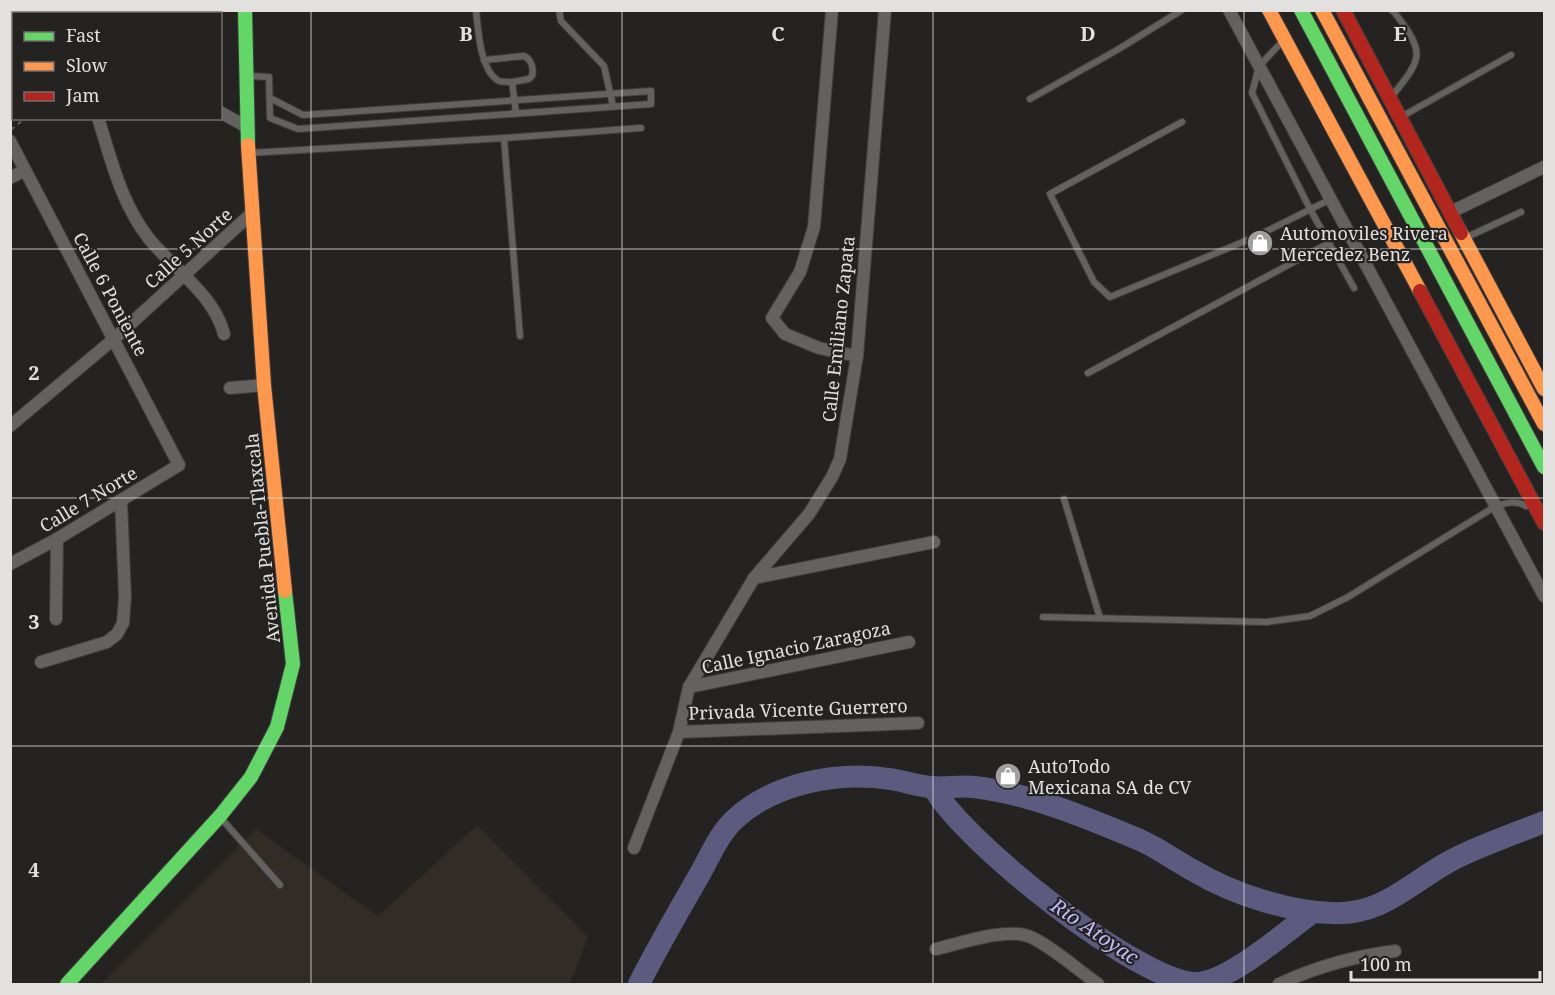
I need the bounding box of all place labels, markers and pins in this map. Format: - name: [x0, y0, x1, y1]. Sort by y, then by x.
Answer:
- place label: Automoviles Rivera Mercedez Benz: [1280, 221, 1448, 266]
- shop icon: Automoviles Rivera Mercedez Benz: [1245, 228, 1275, 258]
- place label: AutoTodo Mexicana SA de CV: [1028, 754, 1192, 799]
- shop icon: AutoTodo Mexicana SA de CV: [993, 761, 1023, 791]

